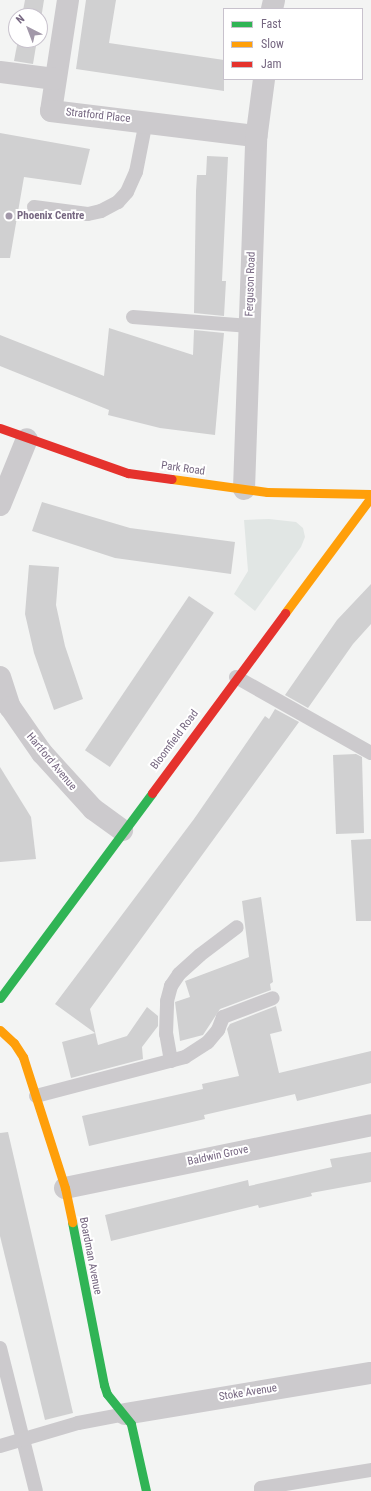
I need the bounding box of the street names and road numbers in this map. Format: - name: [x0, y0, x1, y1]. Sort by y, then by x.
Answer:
- street label: Stratford Place: [65, 106, 131, 126]
- street label: Ferguson Road: [243, 251, 259, 317]
- street label: Park Road: [160, 459, 206, 479]
- street label: Bloomfield Road: [148, 708, 202, 772]
- street label: Hartford Avenue: [23, 731, 79, 793]
- street label: Baldwin Grove: [186, 1143, 250, 1169]
- street label: Boardman Avenue: [76, 1216, 104, 1296]
- street label: Stoke Avenue: [218, 1382, 278, 1404]

